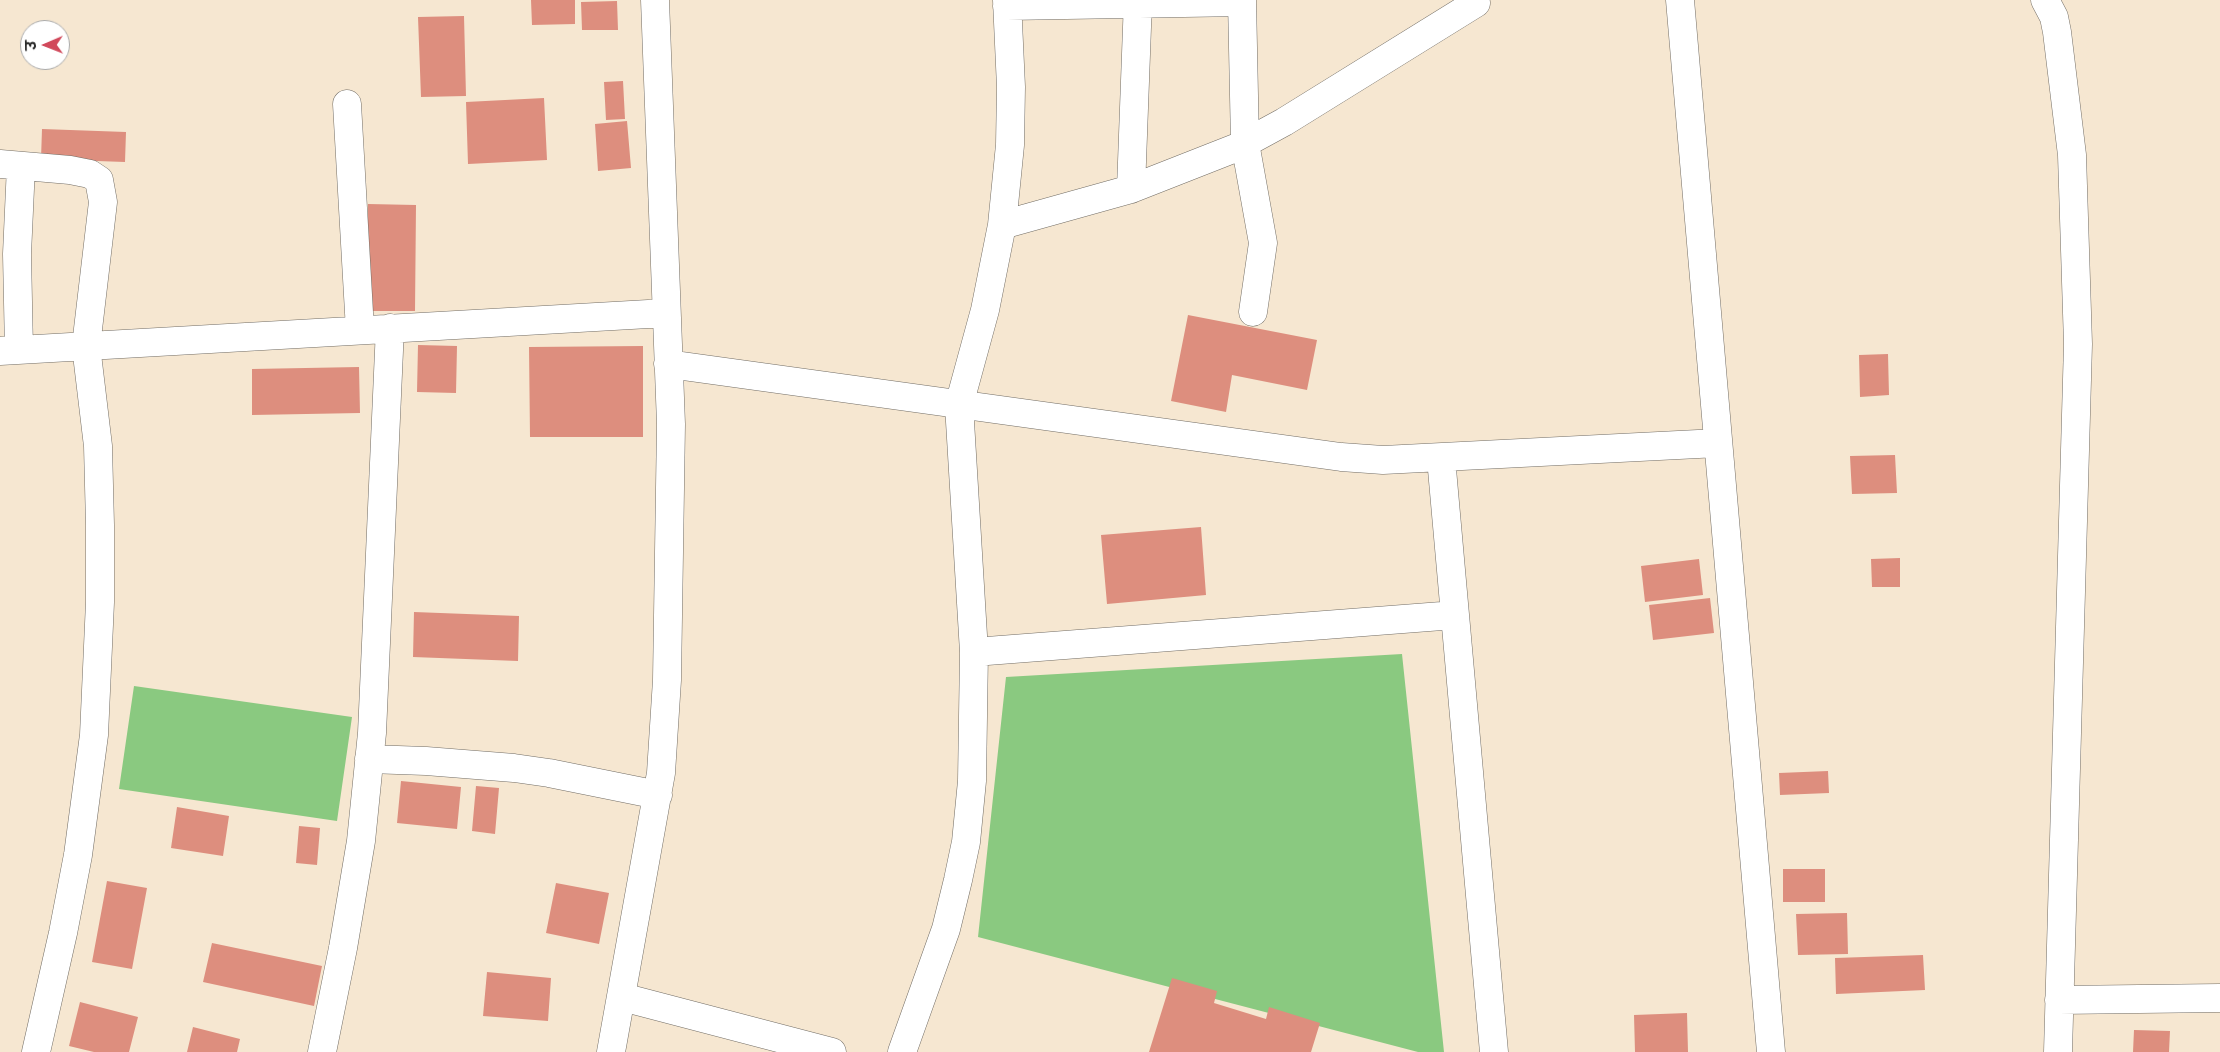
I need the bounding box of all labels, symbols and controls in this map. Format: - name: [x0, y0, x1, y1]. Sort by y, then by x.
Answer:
- north arrow: [20, 20, 70, 70]
- text: उ: [20, 40, 41, 50]

